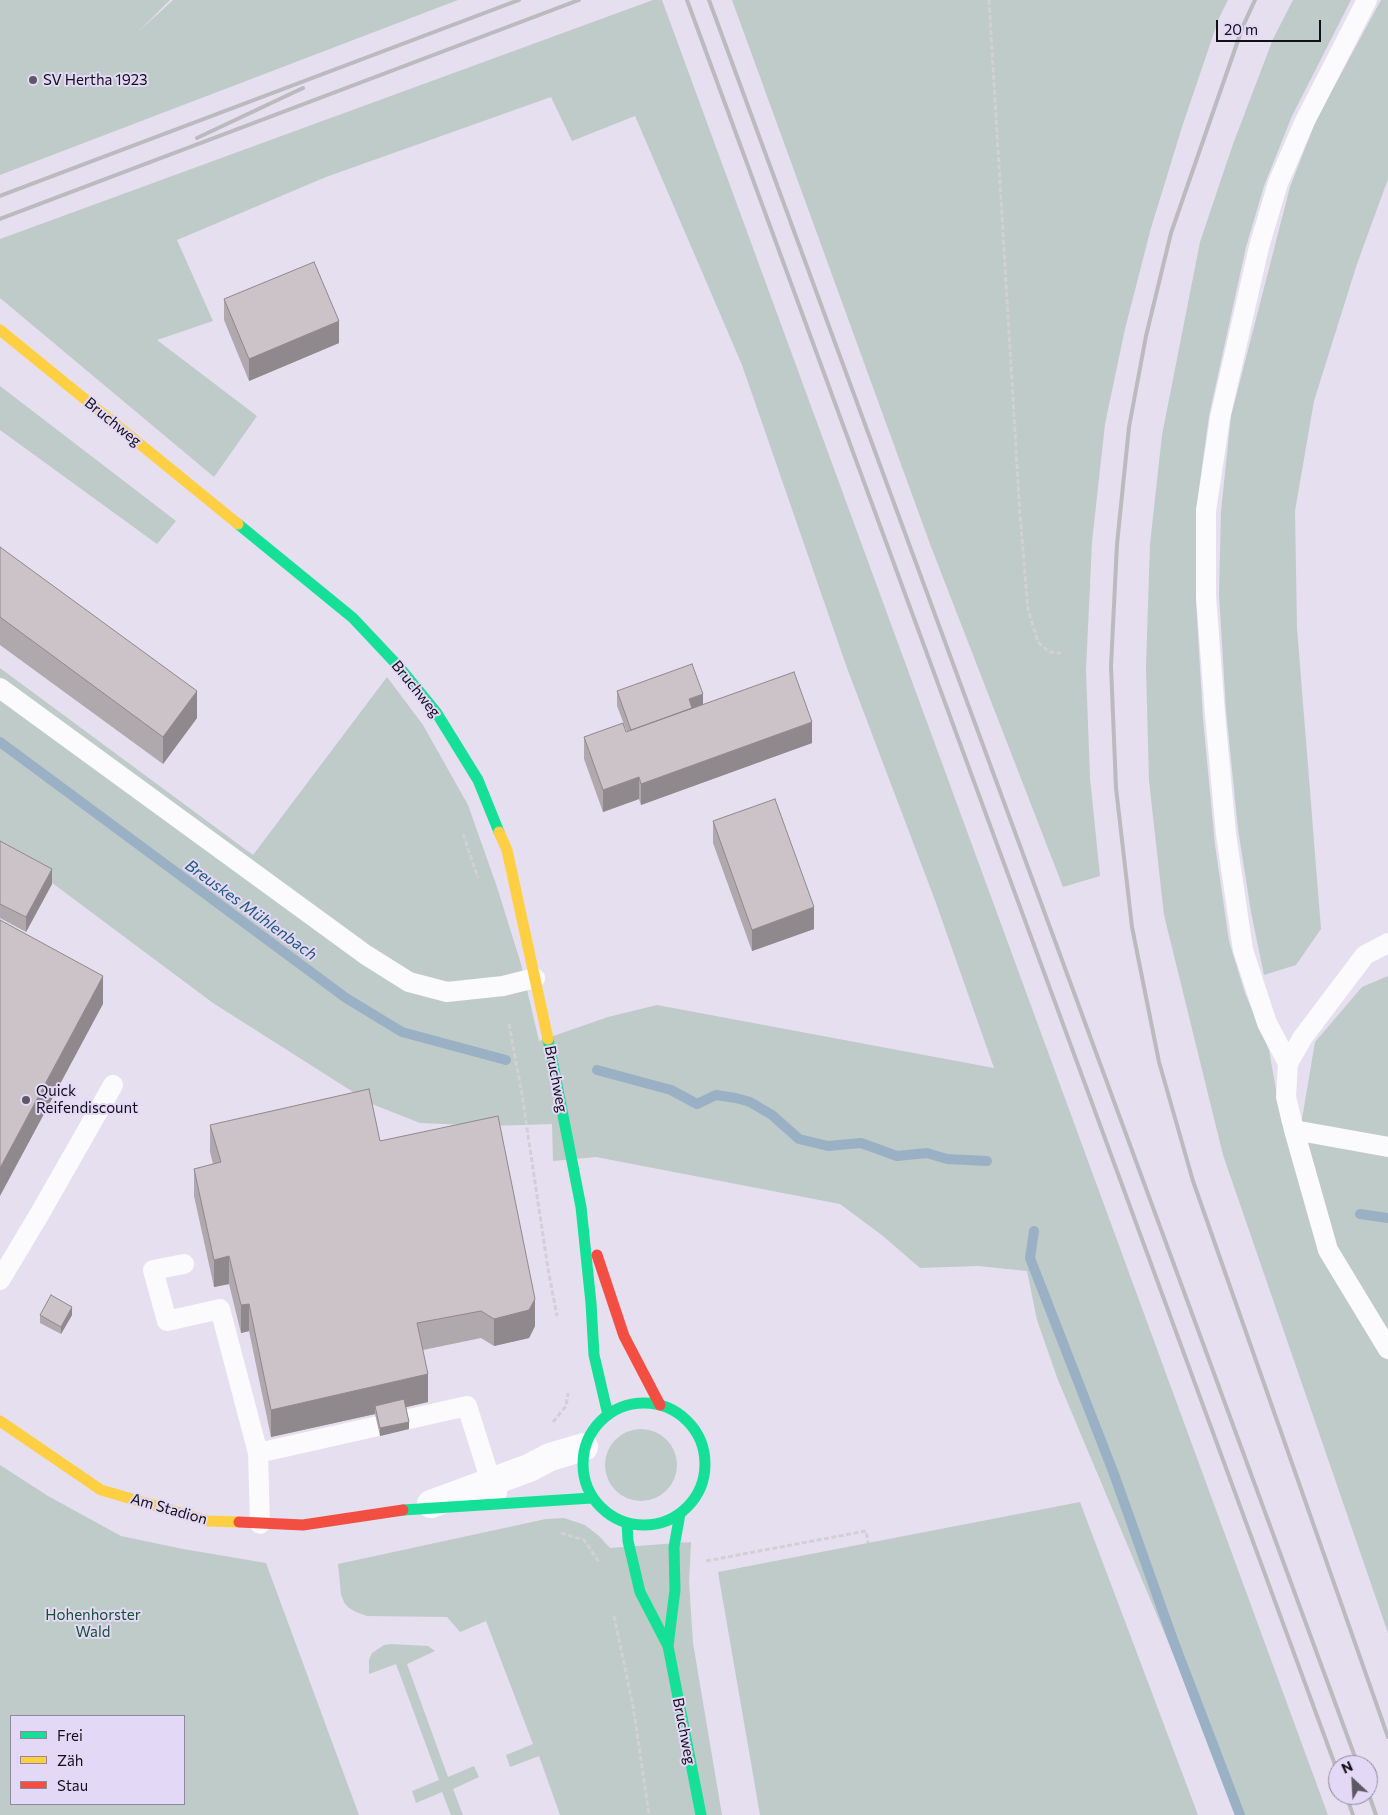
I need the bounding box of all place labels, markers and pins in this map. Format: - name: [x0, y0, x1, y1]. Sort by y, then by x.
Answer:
- place label: SV Hertha 1923: [43, 71, 148, 89]
- marker: SV Hertha 1923: [27, 74, 39, 86]
- place label: Quick Reifendiscount: [36, 1082, 138, 1117]
- marker: Quick Reifendiscount: [20, 1094, 32, 1106]

